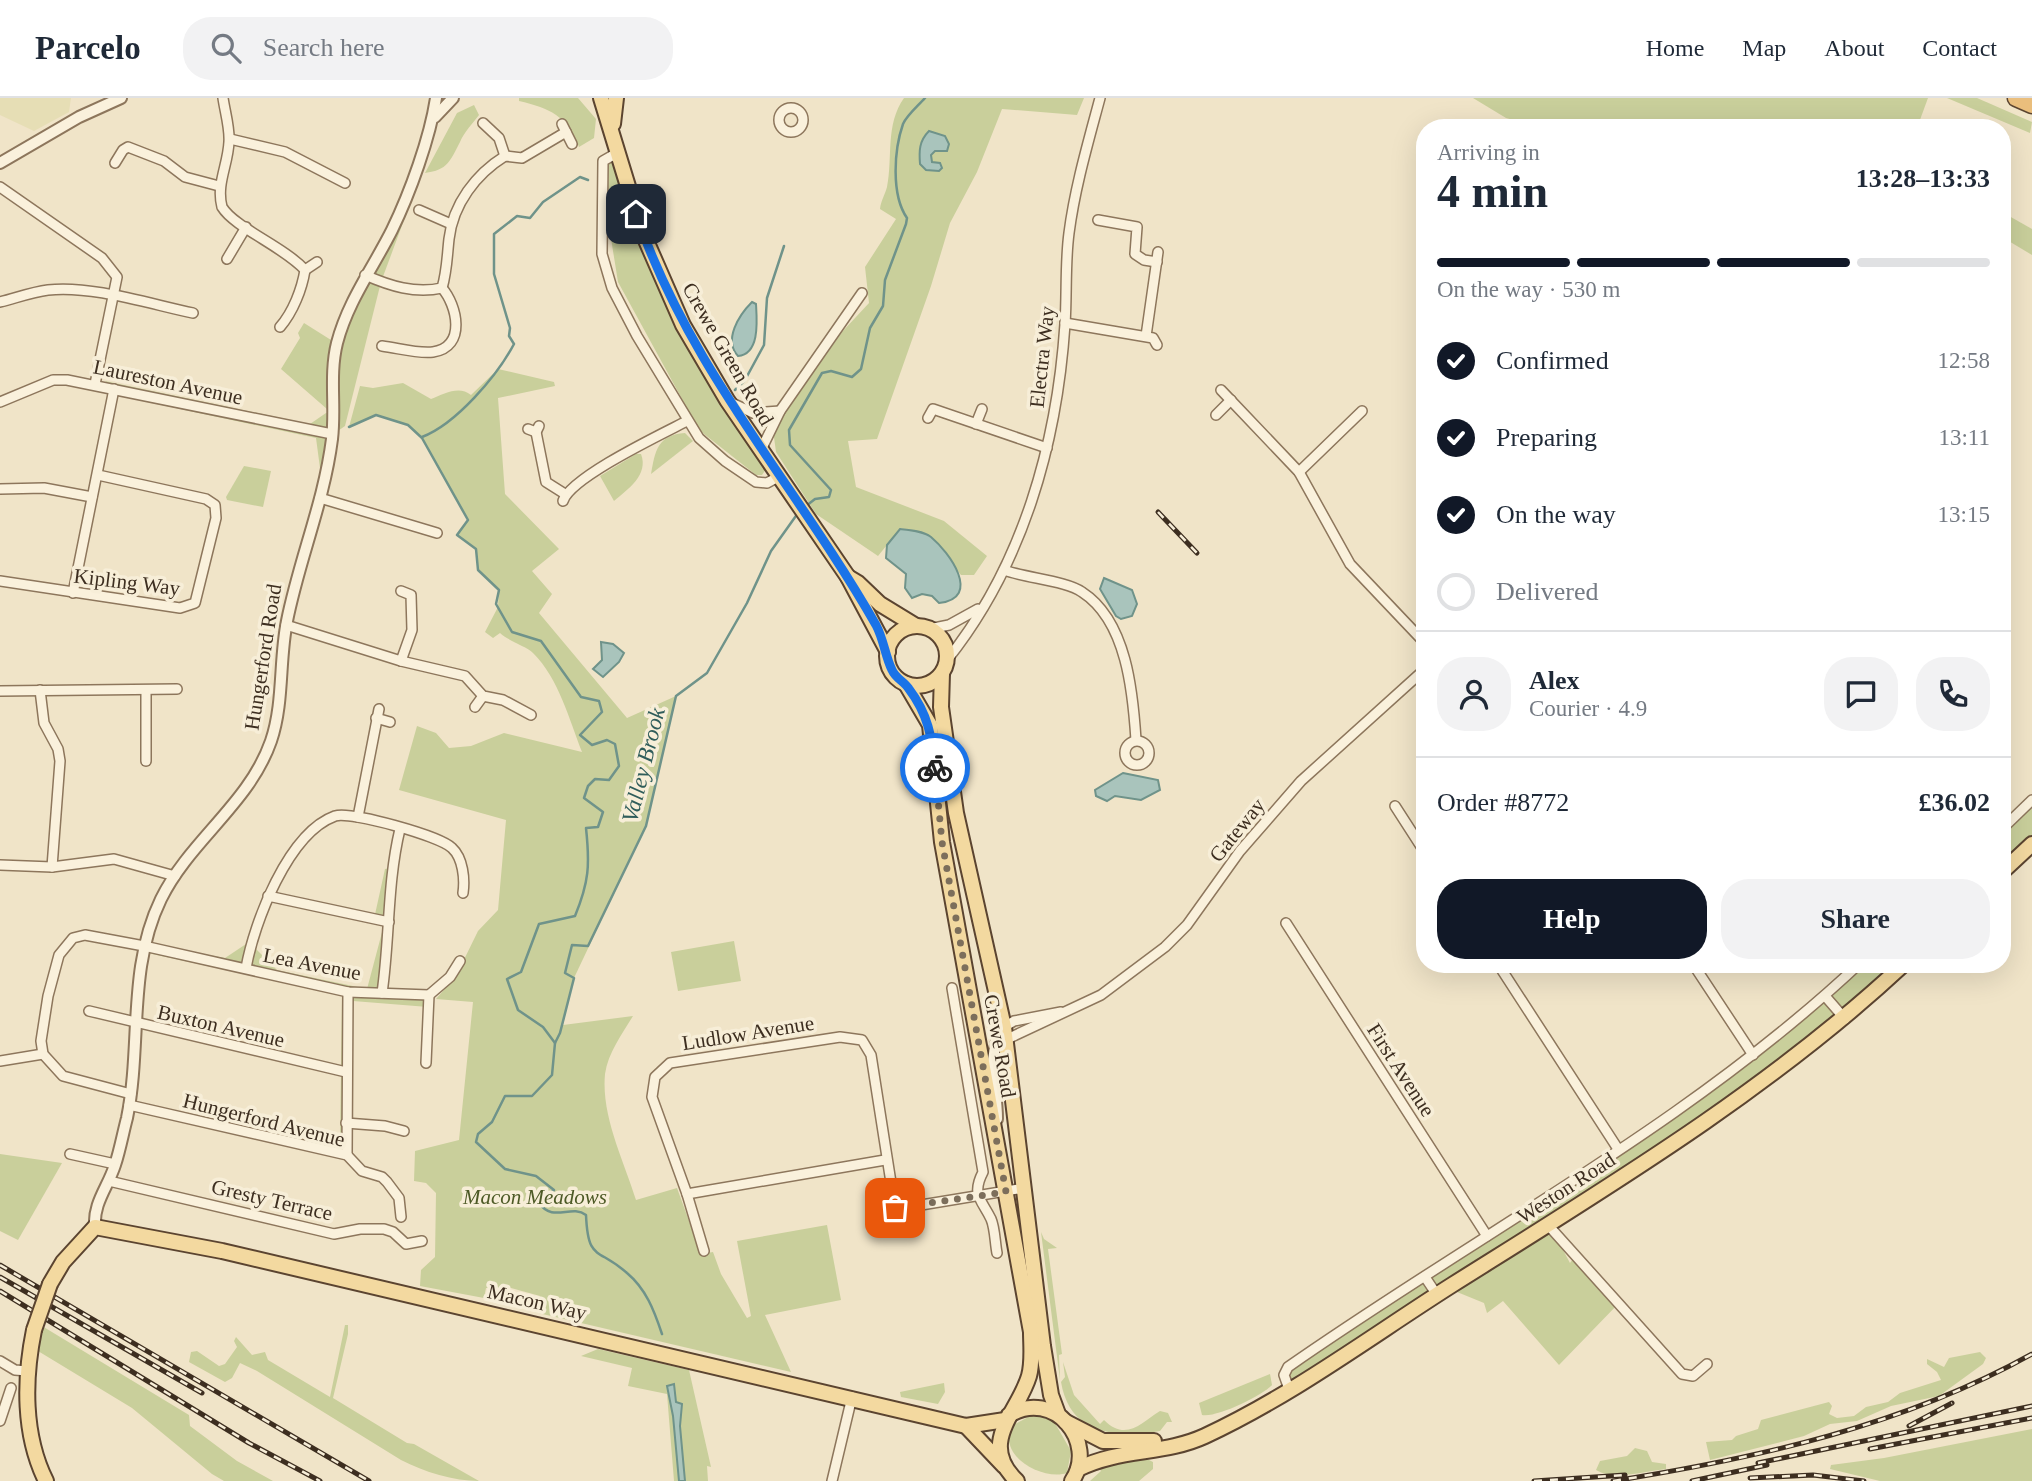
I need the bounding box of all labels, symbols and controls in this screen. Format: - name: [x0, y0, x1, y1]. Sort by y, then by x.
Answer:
- search box: [183, 17, 673, 80]
- icon: search: [207, 29, 245, 67]
- text: Parcelo: [35, 30, 141, 66]
- text: Search here: [263, 33, 385, 62]
- text: Home: [1646, 35, 1704, 61]
- text: Map: [1742, 35, 1786, 61]
- text: About: [1824, 35, 1884, 61]
- text: Contact: [1922, 35, 1997, 61]
- text: Arriving in: [1437, 140, 1540, 165]
- text: 13:28–13:33: [1856, 164, 1990, 193]
- text: 4 min: [1437, 166, 1548, 217]
- pin: [606, 184, 666, 244]
- icon: home: [617, 195, 655, 233]
- text: On the way · 530 m: [1437, 277, 1620, 302]
- street label: Crewe Green Road: [677, 278, 779, 430]
- street label: Electra Way: [1025, 304, 1059, 409]
- icon: check: [1437, 342, 1475, 380]
- text: Confirmed: [1496, 346, 1609, 375]
- text: 12:58: [1938, 348, 1990, 373]
- street label: Laureston Avenue: [91, 354, 245, 410]
- icon: check: [1437, 419, 1475, 457]
- text: Preparing: [1496, 423, 1597, 452]
- text: 13:11: [1938, 425, 1990, 450]
- icon: check: [1437, 496, 1475, 534]
- text: On the way: [1496, 500, 1616, 529]
- text: 13:15: [1938, 502, 1990, 527]
- street label: Kipling Way: [72, 564, 182, 600]
- text: Delivered: [1496, 577, 1599, 606]
- street label: Hungerford Road: [240, 582, 286, 732]
- button: person: [1437, 657, 1511, 731]
- button: chat: [1824, 657, 1898, 731]
- button: phone: [1916, 657, 1990, 731]
- text: Alex: [1529, 666, 1580, 695]
- text: Courier · 4.9: [1529, 696, 1647, 721]
- water label: Valley Brook: [617, 704, 670, 825]
- courier: [900, 733, 970, 803]
- icon: bike: [916, 749, 954, 787]
- text: Order #8772: [1437, 788, 1569, 817]
- text: £36.02: [1919, 788, 1990, 817]
- street label: Gateway: [1204, 793, 1270, 867]
- button: Help: [1437, 879, 1707, 959]
- button: Share: [1721, 879, 1990, 959]
- street label: Lea Avenue: [261, 943, 363, 985]
- street label: Crewe Road: [979, 993, 1021, 1100]
- street label: Buxton Avenue: [155, 1000, 287, 1052]
- street label: Ludlow Avenue: [680, 1011, 816, 1055]
- street label: First Avenue: [1362, 1019, 1440, 1121]
- street label: Hungerford Avenue: [181, 1088, 347, 1152]
- street label: Weston Road: [1512, 1147, 1620, 1229]
- street label: Gresty Terrace: [209, 1174, 335, 1226]
- pin: [865, 1178, 925, 1238]
- park label: Macon Meadows: [462, 1185, 607, 1209]
- icon: bag: [876, 1189, 914, 1227]
- street label: Macon Way: [485, 1279, 589, 1325]

